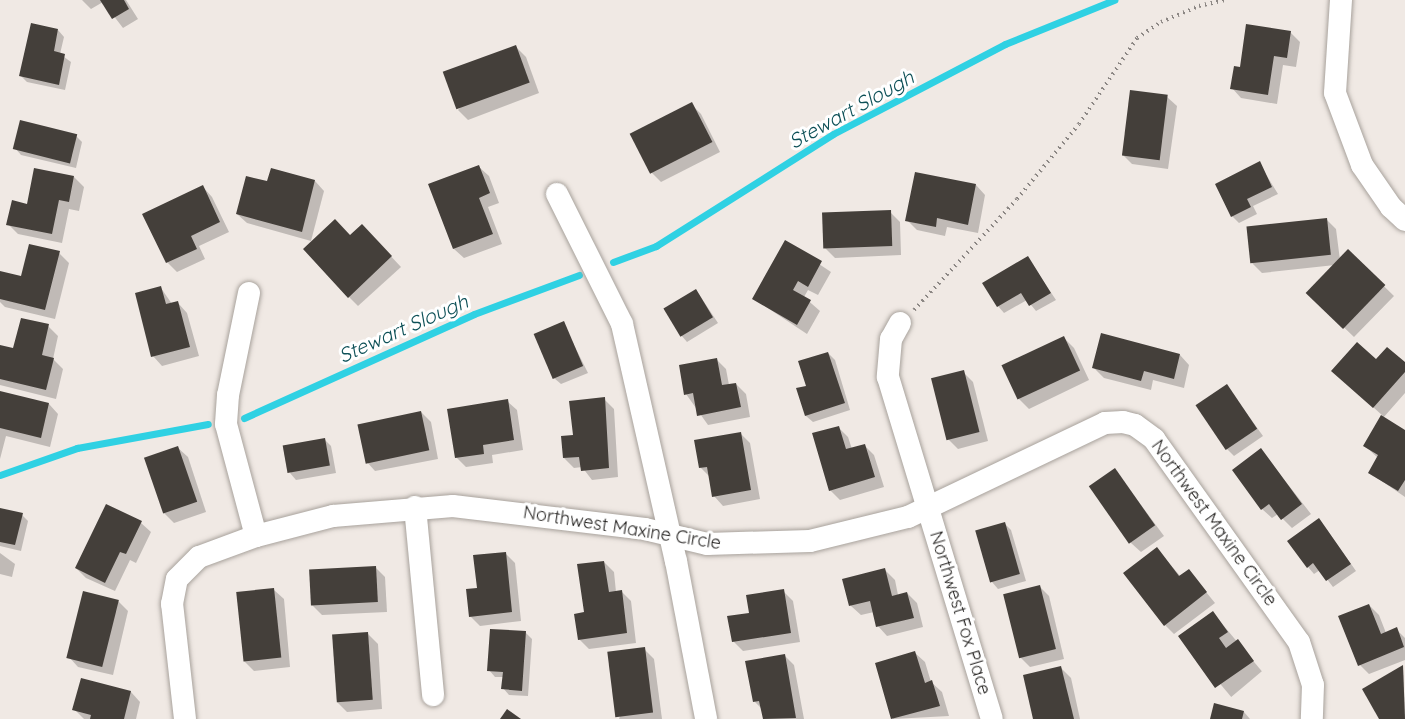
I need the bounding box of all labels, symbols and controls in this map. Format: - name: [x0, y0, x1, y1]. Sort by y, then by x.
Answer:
- water label: Stewart Slough: [784, 65, 918, 153]
- water label: Stewart Slough: [335, 289, 471, 367]
- street label: Northwest Maxine Circle: [1147, 436, 1281, 610]
- street label: Northwest Maxine Circle: [522, 502, 722, 554]
- street label: Northwest Fox Place: [925, 529, 995, 697]

